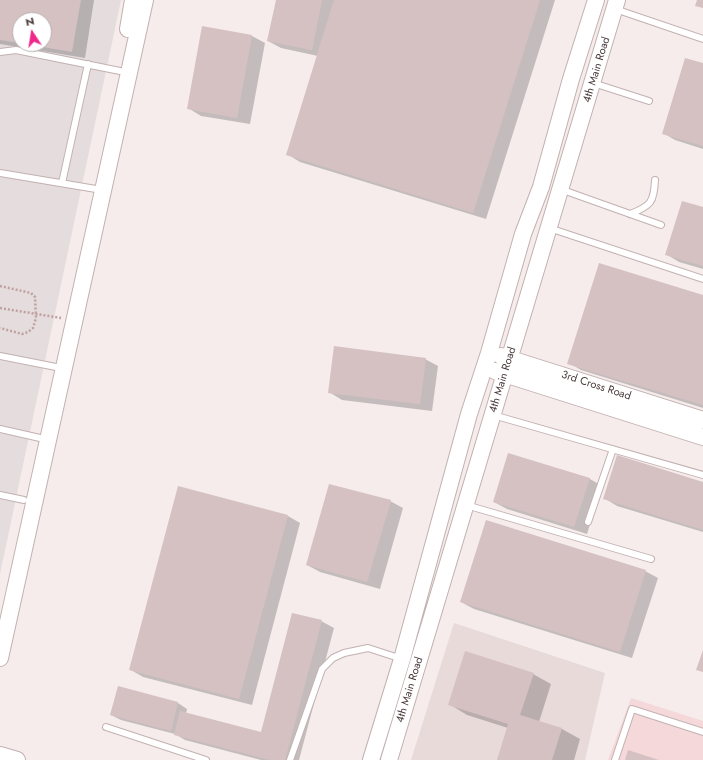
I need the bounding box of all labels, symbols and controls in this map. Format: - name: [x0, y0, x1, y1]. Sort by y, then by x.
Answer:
- north arrow: [12, 12, 52, 52]
- text: N: [24, 13, 36, 30]
- street label: 4th Main Road: [581, 36, 613, 104]
- street label: 4th Main Road: [487, 346, 519, 414]
- street label: 3rd Cross Road: [560, 369, 632, 403]
- street label: 4th Main Road: [394, 656, 426, 724]

